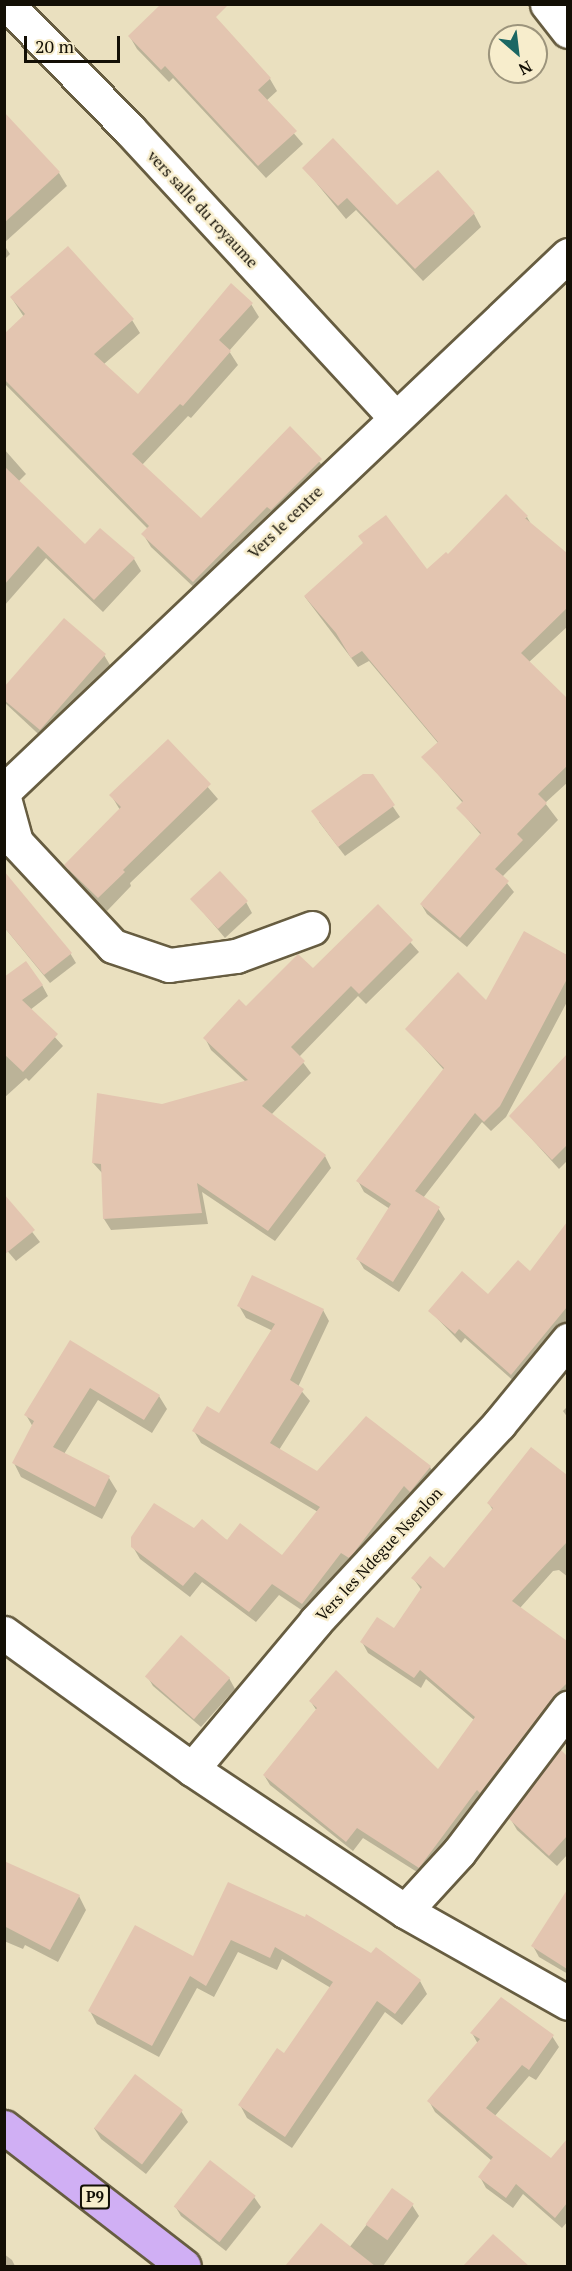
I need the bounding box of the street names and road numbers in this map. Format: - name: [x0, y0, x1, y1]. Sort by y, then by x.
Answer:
- street label: vers salle du royaume: [144, 146, 262, 272]
- street label: Vers le centre: [244, 482, 326, 562]
- street label: Vers les Ndegue Nsenlon: [312, 1483, 446, 1625]
- road number: P9: [78, 2185, 112, 2209]

